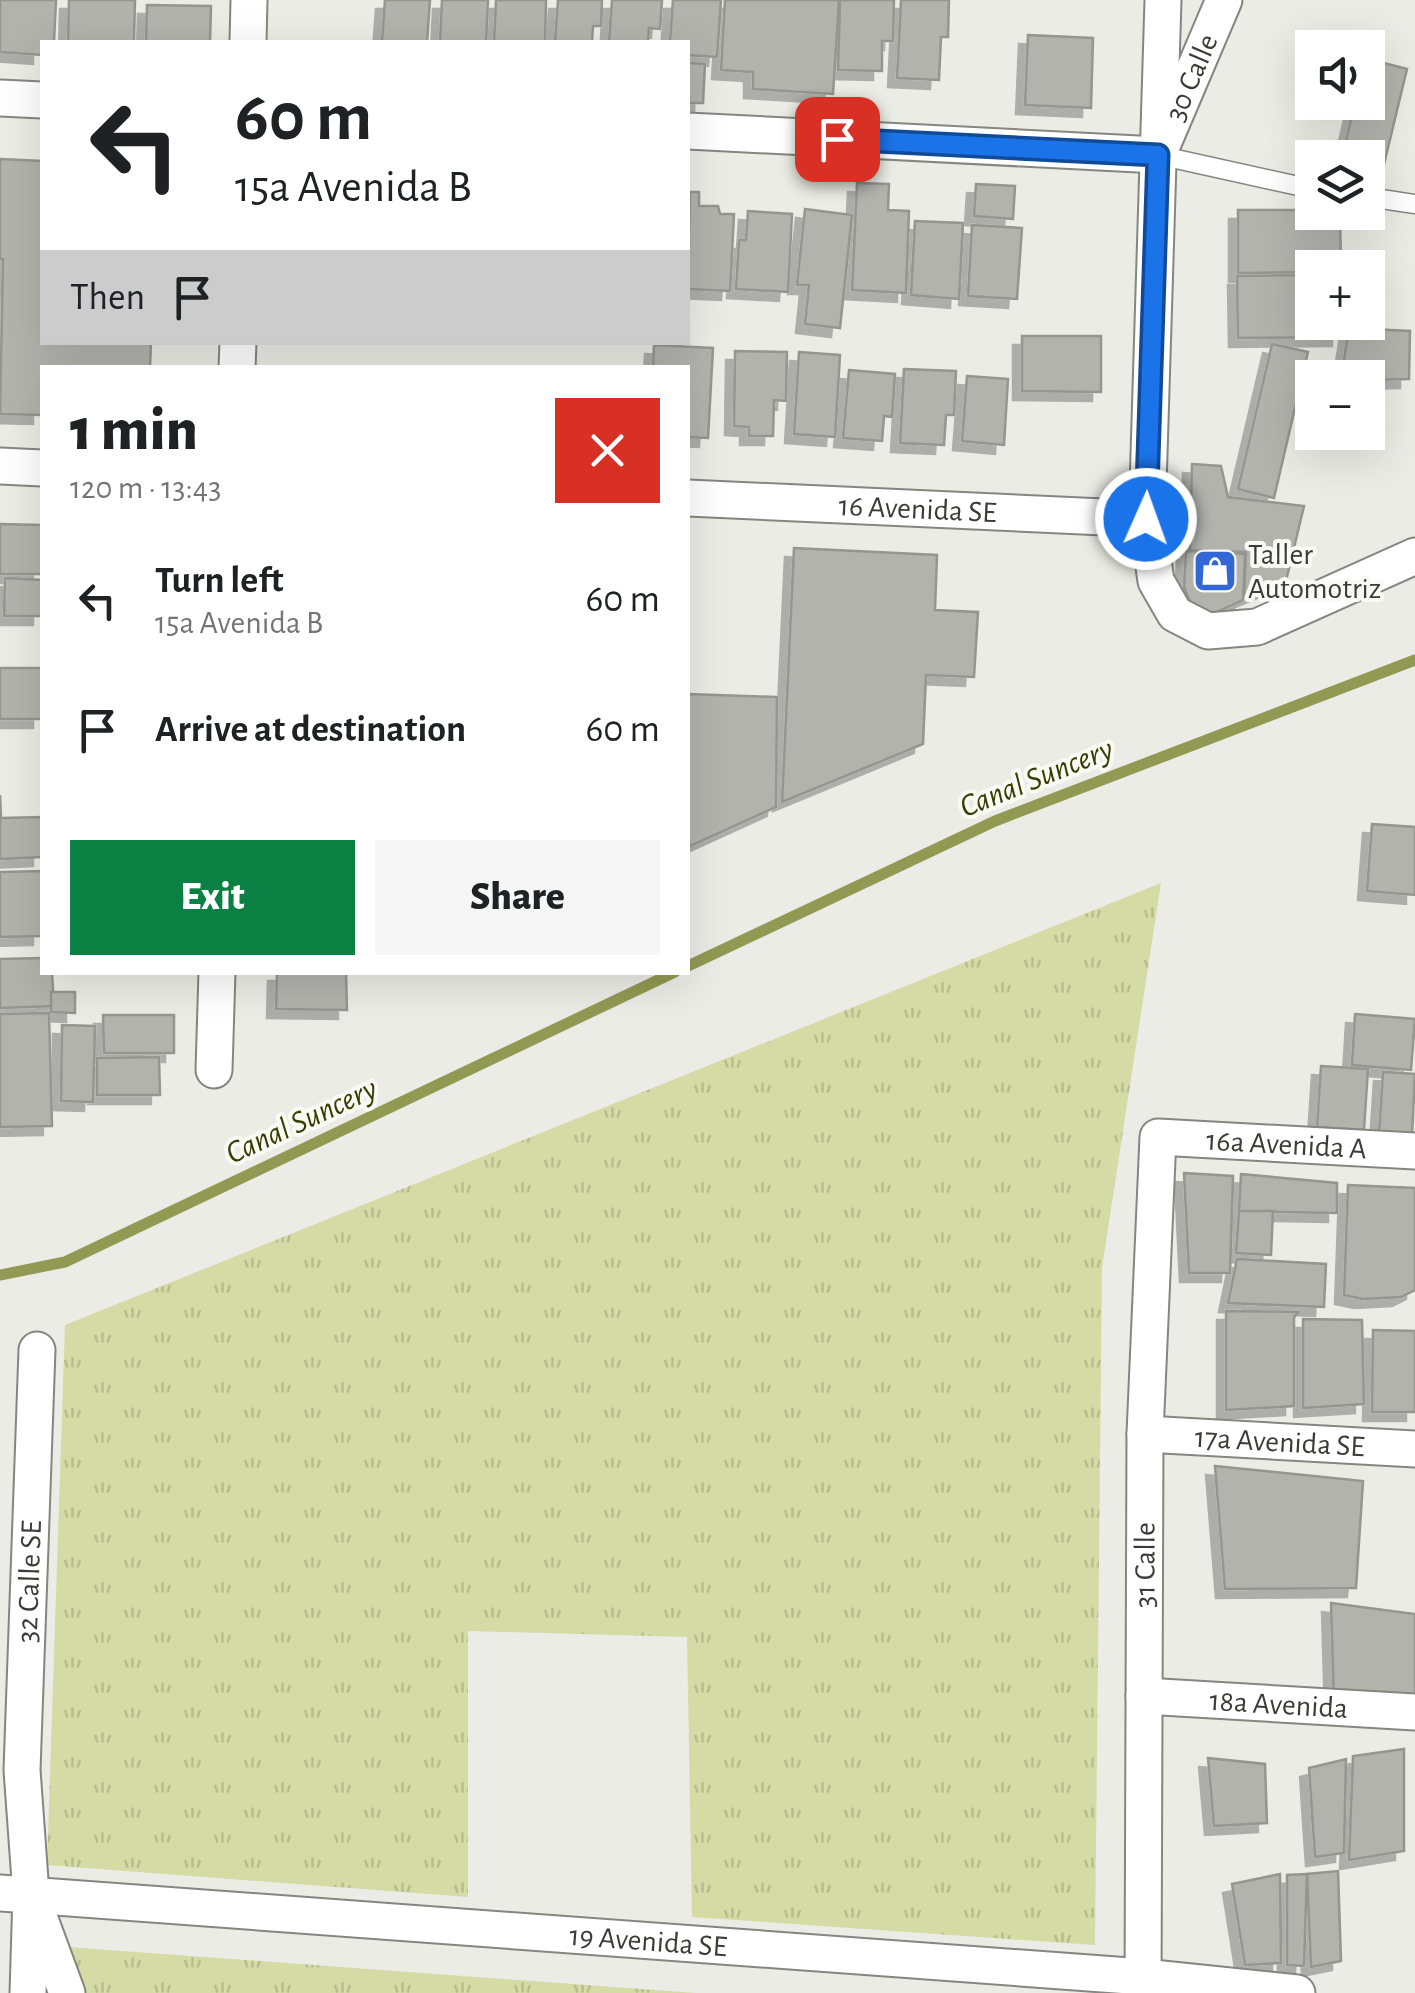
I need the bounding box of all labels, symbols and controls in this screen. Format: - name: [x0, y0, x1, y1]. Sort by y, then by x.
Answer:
- street label: 30 Calle: [1160, 30, 1224, 126]
- map controls: [1295, 30, 1385, 450]
- button: sound: [1295, 30, 1385, 120]
- icon: left: [70, 80, 200, 210]
- text: 60 m: [235, 83, 372, 153]
- pin: [795, 97, 880, 182]
- icon: arrive: [810, 112, 865, 167]
- button: layers: [1295, 140, 1385, 230]
- text: 15a Avenida B: [235, 165, 472, 210]
- button: +: [1295, 250, 1385, 340]
- icon: arrive: [165, 270, 220, 325]
- text: Then: [70, 279, 145, 317]
- button: −: [1295, 360, 1385, 450]
- button: close: [555, 398, 660, 503]
- text: 1 min: [70, 401, 198, 461]
- position arrow: [1094, 467, 1198, 571]
- text: 120 m · 13:43: [70, 472, 221, 504]
- street label: 16 Avenida SE: [838, 491, 997, 528]
- place label: Taller Automotriz: [1248, 540, 1381, 604]
- shop icon: Taller Automotriz: [1192, 548, 1238, 594]
- text: Turn left: [155, 562, 283, 600]
- icon: left: [70, 573, 125, 628]
- text: 60 m: [585, 581, 660, 619]
- text: 15a Avenida B: [155, 607, 323, 639]
- icon: arrive: [70, 703, 125, 758]
- text: Arrive at destination: [155, 711, 466, 749]
- text: 60 m: [585, 711, 660, 749]
- water label: Canal Suncery: [955, 733, 1118, 823]
- button: Exit: [70, 840, 355, 955]
- button: Share: [375, 840, 660, 955]
- water label: Canal Suncery: [221, 1072, 382, 1170]
- street label: 16a Avenida A: [1205, 1126, 1367, 1164]
- street label: 17a Avenida SE: [1194, 1423, 1366, 1462]
- street label: 32 Calle SE: [13, 1520, 47, 1643]
- street label: 31 Calle: [1130, 1522, 1161, 1608]
- street label: 18a Avenida: [1209, 1686, 1349, 1724]
- street label: 19 Avenida SE: [568, 1921, 728, 1962]

